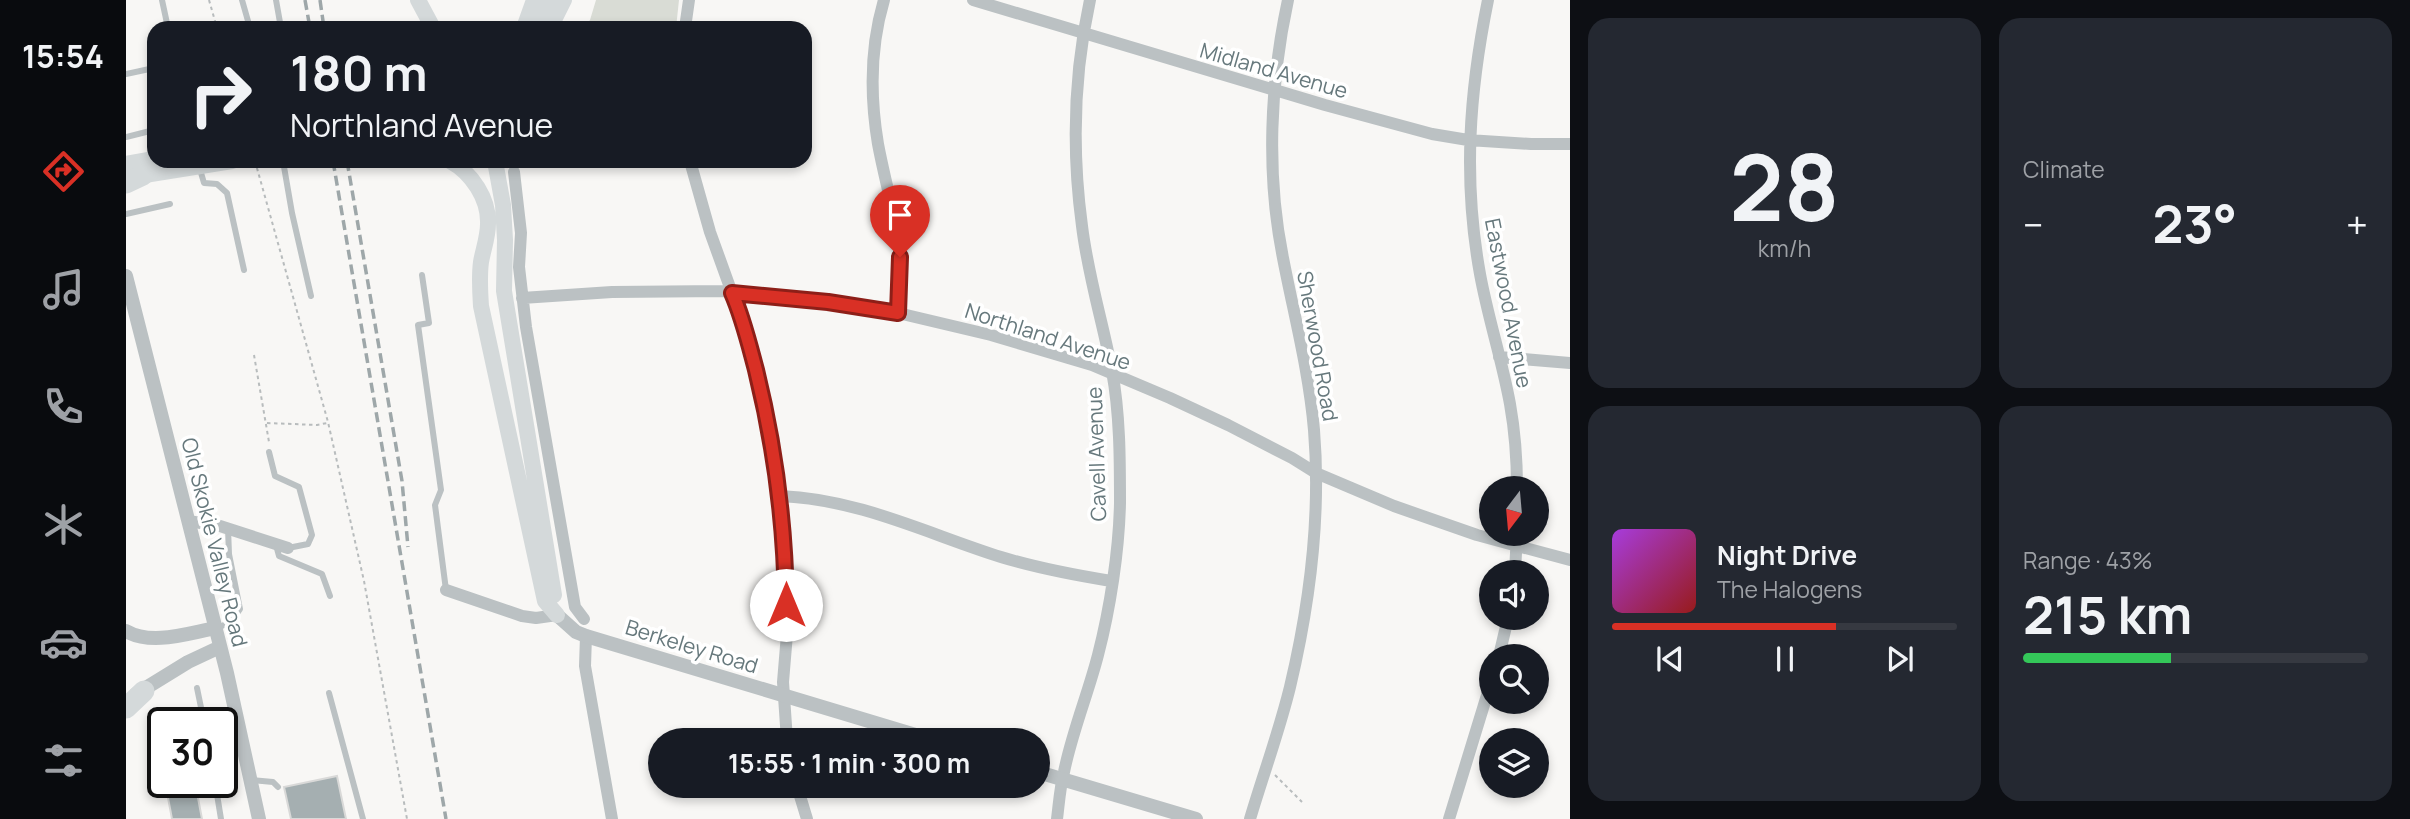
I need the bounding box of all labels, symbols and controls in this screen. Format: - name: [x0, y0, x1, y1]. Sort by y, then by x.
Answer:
- text: 15:54: [22, 34, 104, 78]
- street label: Midland Avenue: [1197, 36, 1351, 104]
- text: 180 m: [290, 39, 428, 106]
- icon: right: [175, 49, 266, 140]
- text: Northland Avenue: [290, 103, 553, 147]
- text: 28: [1730, 124, 1839, 248]
- icon: directions: [39, 147, 88, 196]
- text: Climate: [2023, 153, 2105, 185]
- pin: [870, 185, 930, 257]
- text: 23°: [2153, 188, 2237, 259]
- icon: arrive: [881, 196, 919, 234]
- text: −: [2023, 198, 2044, 250]
- text: +: [2346, 198, 2368, 250]
- street label: Eastwood Avenue: [1479, 216, 1539, 390]
- text: km/h: [1758, 232, 1811, 264]
- icon: music: [39, 265, 88, 314]
- street label: Sherwood Road: [1291, 269, 1345, 423]
- street label: Northland Avenue: [962, 296, 1134, 376]
- icon: phone: [39, 382, 88, 431]
- street label: Cavell Avenue: [1080, 386, 1112, 522]
- street label: Old Skokie Valley Road: [175, 435, 255, 649]
- north arrow: [1479, 476, 1549, 546]
- map controls: [1479, 476, 1549, 798]
- icon: climate: [39, 500, 88, 549]
- text: Night Drive: [1717, 537, 1857, 573]
- text: Range · 43%: [2023, 544, 2152, 576]
- button: sound: [1479, 560, 1549, 630]
- position arrow: [749, 568, 823, 642]
- text: The Halogens: [1717, 573, 1862, 605]
- text: 215 km: [2023, 579, 2192, 650]
- street label: Berkeley Road: [622, 613, 762, 679]
- icon: car: [39, 618, 88, 667]
- icon: previous: [1651, 640, 1689, 678]
- icon: pause: [1766, 640, 1804, 678]
- icon: next: [1881, 640, 1919, 678]
- button: search: [1479, 644, 1549, 714]
- speed limit sign: 30: [147, 707, 238, 798]
- button: layers: [1479, 728, 1549, 798]
- icon: filters: [39, 736, 88, 785]
- text: 15:55 · 1 min · 300 m: [728, 745, 970, 781]

